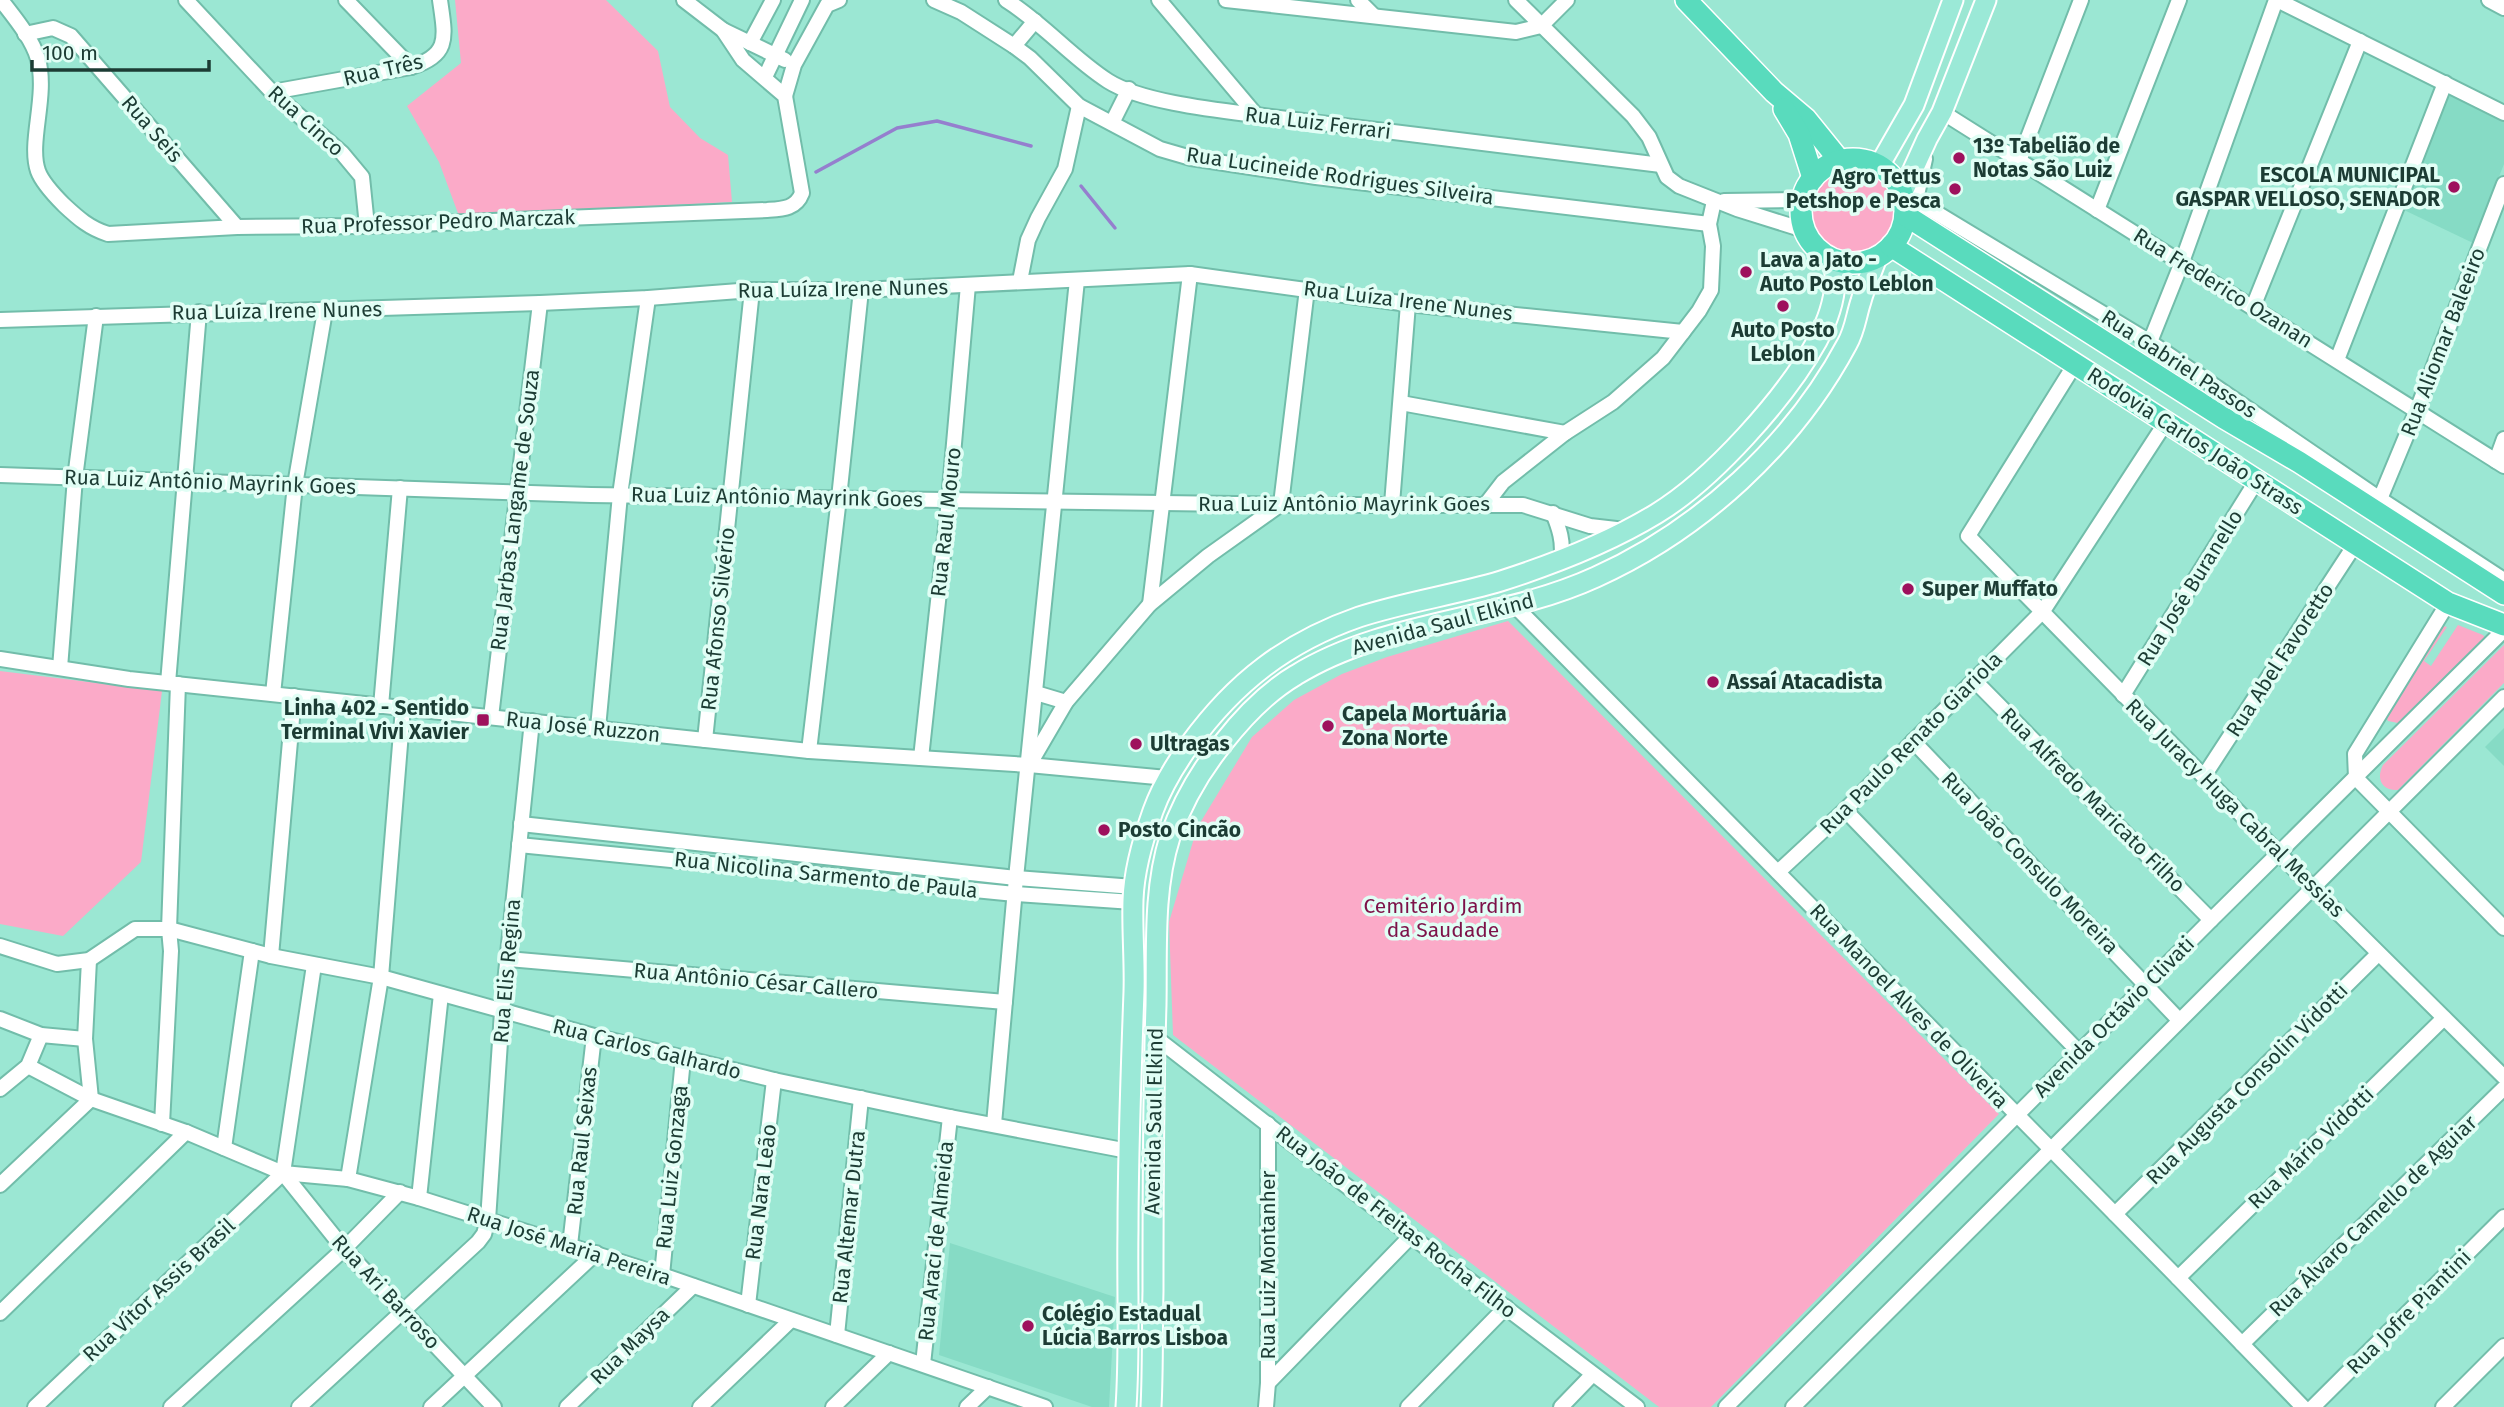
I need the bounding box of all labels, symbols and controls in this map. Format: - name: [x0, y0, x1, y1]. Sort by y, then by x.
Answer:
- scale bar: [32, 28, 208, 72]
- text: 100 m: [42, 40, 98, 66]
- street label: Rua Três: [341, 48, 426, 92]
- street label: Rua Cinco: [262, 80, 350, 162]
- street label: Rua Seis: [116, 90, 188, 168]
- street label: Rua Luiz Ferrari: [1244, 101, 1392, 145]
- place label: 13º Tabelião de Notas São Luiz: [1973, 133, 2121, 183]
- street label: Rua Lucineide Rodrigues Silveira: [1185, 142, 1495, 210]
- marker: 13º Tabelião de Notas São Luiz: [1951, 150, 1967, 166]
- place label: ESCOLA MUNICIPAL GASPAR VELLOSO, SENADOR: [2176, 162, 2441, 212]
- place label: Agro Tettus Petshop e Pesca: [1786, 164, 1941, 214]
- marker: ESCOLA MUNICIPAL GASPAR VELLOSO, SENADOR: [2446, 179, 2462, 195]
- marker: Agro Tettus Petshop e Pesca: [1947, 181, 1963, 197]
- street label: Rua Professor Pedro Marczak: [301, 204, 576, 240]
- street label: Rua Frederico Ozanan: [2129, 222, 2317, 354]
- street label: Rua Aliomar Baleeiro: [2395, 244, 2491, 440]
- place label: Lava a Jato - Auto Posto Leblon: [1759, 247, 1934, 297]
- marker: Lava a Jato - Auto Posto Leblon: [1738, 264, 1754, 280]
- street label: Rua Luíza Irene Nunes: [737, 274, 949, 304]
- street label: Rua Luíza Irene Nunes: [1302, 275, 1514, 327]
- street label: Rua Luíza Irene Nunes: [171, 296, 383, 326]
- marker: Auto Posto Leblon: [1775, 298, 1791, 314]
- street label: Rua Gabriel Passos: [2096, 304, 2262, 424]
- place label: Auto Posto Leblon: [1730, 317, 1835, 367]
- street label: Rodovia Carlos João Strass: [2082, 361, 2308, 521]
- street label: Rua Jarbas Langame de Souza: [485, 368, 545, 652]
- street label: Rua Raul Mouro: [925, 446, 967, 598]
- street label: Rua Luiz Antônio Mayrink Goes: [64, 464, 357, 500]
- street label: Rua Luiz Antônio Mayrink Goes: [631, 481, 923, 513]
- street label: Rua Luiz Antônio Mayrink Goes: [1198, 491, 1490, 517]
- street label: Rua José Buranello: [2131, 505, 2249, 671]
- street label: Rua Afonso Silvério: [695, 526, 741, 712]
- place label: Super Muffato: [1922, 576, 2058, 602]
- street label: Rua Abel Favoretto: [2221, 578, 2339, 742]
- marker: Super Muffato: [1900, 581, 1916, 597]
- street label: Avenida Saul Elkind: [1349, 587, 1537, 661]
- street label: Rua Paulo Renato Giariola: [1814, 646, 2008, 840]
- place label: Assaí Atacadista: [1726, 669, 1883, 695]
- marker: Assaí Atacadista: [1705, 674, 1721, 690]
- street label: Rua Juracy Huga Cabral Messias: [2120, 693, 2350, 923]
- place label: Linha 402 - Sentido Terminal Vivi Xavier: [281, 695, 470, 745]
- place label: Capela Mortuária Zona Norte: [1342, 701, 1507, 751]
- street label: Rua Alfredo Maricato Filho: [1995, 702, 2191, 898]
- street label: Rua José Ruzzon: [505, 706, 661, 748]
- marker: Linha 402 - Sentido Terminal Vivi Xavier: [475, 712, 491, 728]
- marker: Capela Mortuária Zona Norte: [1320, 718, 1336, 734]
- place label: Ultragas: [1150, 731, 1230, 757]
- marker: Ultragas: [1128, 736, 1144, 752]
- street label: Rua João Consulo Moreira: [1936, 766, 2124, 960]
- place label: Posto Cincão: [1118, 817, 1241, 843]
- marker: Posto Cincão: [1096, 822, 1112, 838]
- street label: Rua Nicolina Sarmento de Paula: [673, 846, 979, 904]
- park label: Cemitério Jardim da Saudade: [1363, 893, 1523, 943]
- street label: Rua Elis Regina: [488, 898, 526, 1044]
- street label: Rua Manoel Alves de Oliveira: [1804, 898, 2014, 1114]
- street label: Avenida Octávio Clivati: [2028, 931, 2200, 1103]
- street label: Rua Antônio César Callero: [633, 957, 879, 1005]
- street label: Rua Augusta Consolin Vidotti: [2141, 978, 2353, 1190]
- street label: Rua Carlos Galhardo: [550, 1013, 744, 1085]
- street label: Avenida Saul Elkind: [1139, 1027, 1169, 1215]
- street label: Rua Raul Seixas: [561, 1065, 603, 1217]
- street label: Rua Mário Vidotti: [2243, 1081, 2379, 1215]
- street label: Rua Luiz Gonzaga: [650, 1084, 694, 1250]
- street label: Rua Álvaro Camello de Aguiar: [2264, 1110, 2482, 1322]
- street label: Rua João de Freitas Rocha Filho: [1271, 1120, 1521, 1324]
- street label: Rua Nara Leão: [740, 1122, 782, 1262]
- street label: Rua Altemar Dutra: [827, 1129, 871, 1305]
- street label: Rua Araci de Almeida: [913, 1140, 959, 1342]
- street label: Rua Luiz Montanher: [1255, 1171, 1281, 1359]
- street label: Rua José Maria Pereira: [464, 1201, 674, 1291]
- street label: Rua Vítor Assis Brasil: [77, 1213, 241, 1367]
- street label: Rua Ari Barroso: [326, 1229, 446, 1355]
- street label: Rua Jofre Piantini: [2341, 1244, 2477, 1380]
- place label: Colégio Estadual Lúcia Barros Lisboa: [1042, 1301, 1228, 1351]
- street label: Rua Maysa: [585, 1302, 675, 1390]
- marker: Colégio Estadual Lúcia Barros Lisboa: [1020, 1318, 1036, 1334]

